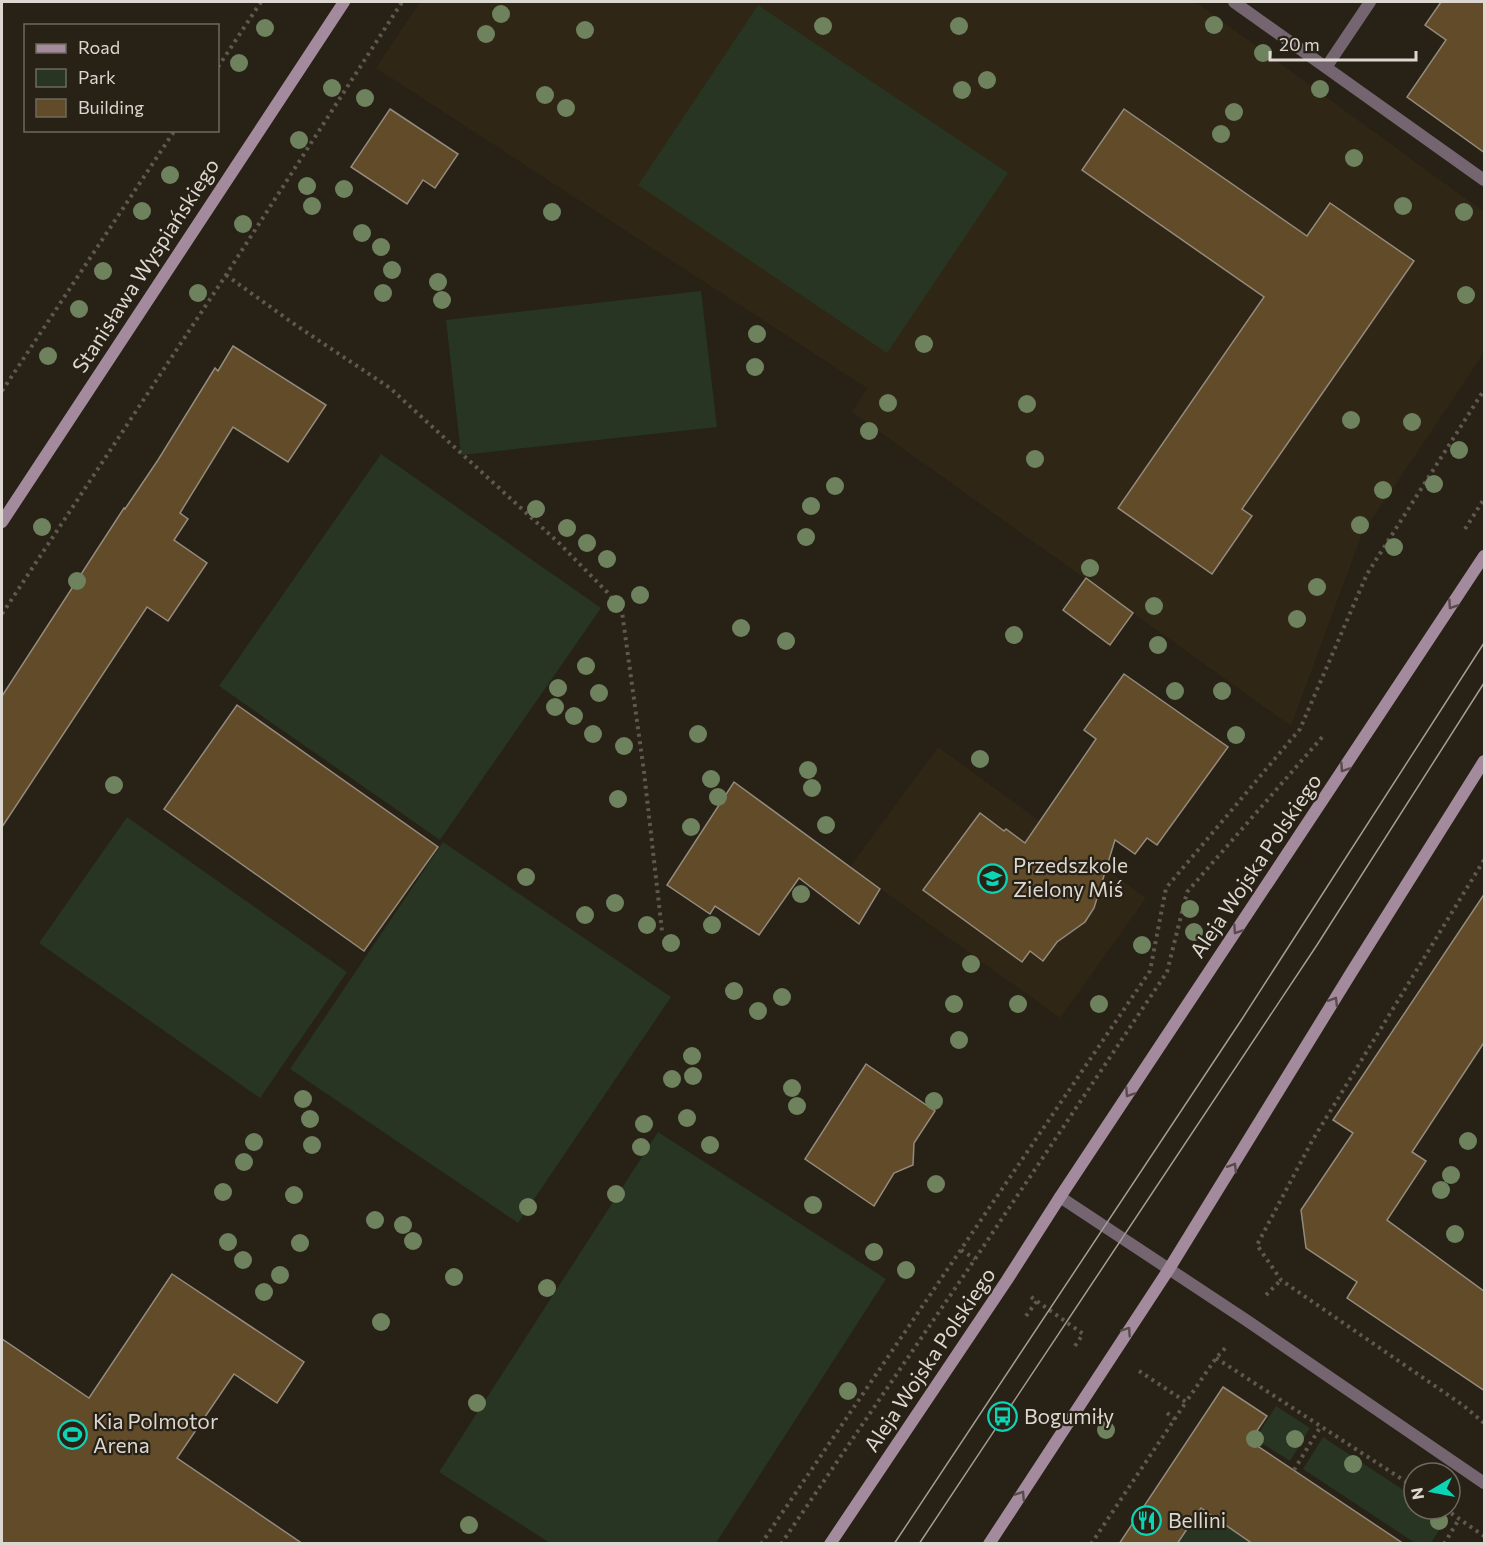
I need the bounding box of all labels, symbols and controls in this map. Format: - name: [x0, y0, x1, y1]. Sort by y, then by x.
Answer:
- legend: [24, 24, 219, 132]
- scale bar: [1270, 24, 1416, 62]
- text: 20 m: [1279, 33, 1320, 55]
- text: Road: [78, 36, 120, 58]
- text: Park: [78, 66, 116, 88]
- text: Building: [78, 96, 144, 118]
- street label: Stanisława Wyspiańskiego: [66, 153, 223, 377]
- one-way arrow: [1448, 598, 1459, 609]
- one-way arrow: [1341, 761, 1352, 772]
- street label: Aleja Wojska Polskiego: [1184, 768, 1326, 962]
- place label: Przedszkole Zielony Miś: [1013, 852, 1128, 901]
- school or university icon: Przedszkole Zielony Miś: [976, 862, 1008, 894]
- one-way arrow: [1232, 924, 1244, 934]
- one-way arrow: [1327, 997, 1339, 1007]
- one-way arrow: [1125, 1086, 1136, 1097]
- one-way arrow: [1225, 1163, 1237, 1173]
- street label: Aleja Wojska Polskiego: [858, 1262, 1000, 1456]
- one-way arrow: [1120, 1327, 1131, 1338]
- bus stop icon: Bogumiły: [987, 1401, 1019, 1433]
- place label: Bogumiły: [1024, 1403, 1114, 1428]
- place label: Kia Polmotor Arena: [93, 1408, 218, 1457]
- sports icon: Kia Polmotor Arena: [56, 1418, 88, 1450]
- north arrow: [1402, 1461, 1462, 1521]
- text: N: [1406, 1486, 1427, 1501]
- one-way arrow: [1013, 1490, 1024, 1501]
- restaurant icon: Bellini: [1131, 1505, 1163, 1537]
- place label: Bellini: [1168, 1507, 1226, 1532]

